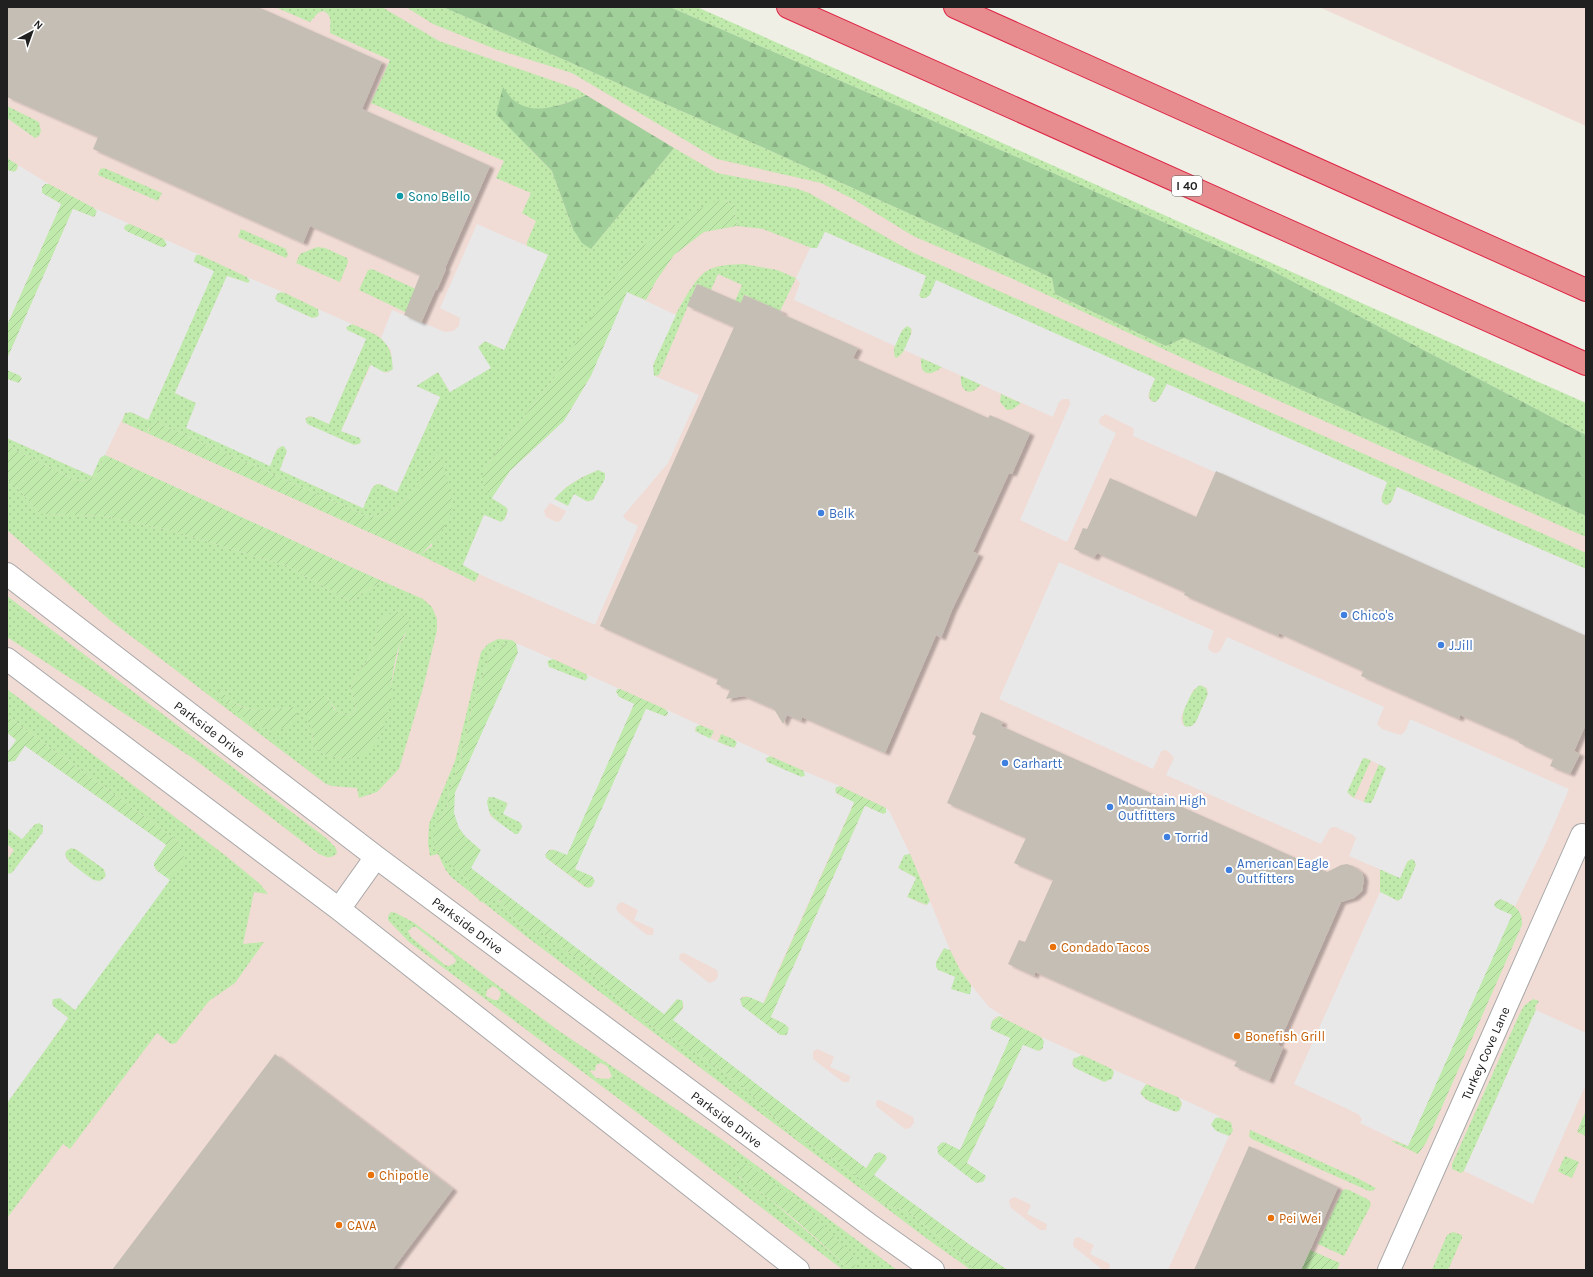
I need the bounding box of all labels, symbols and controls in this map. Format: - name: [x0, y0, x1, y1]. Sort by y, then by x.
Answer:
- north arrow: [12, 12, 52, 52]
- text: N: [31, 17, 45, 32]
- road number: I 40: [1172, 176, 1202, 196]
- place label: Sono Bello: [408, 189, 470, 204]
- marker: Sono Bello: [395, 191, 405, 201]
- place label: Belk: [829, 506, 855, 521]
- marker: Belk: [816, 508, 826, 518]
- place label: Chico's: [1352, 608, 1394, 623]
- marker: Chico's: [1339, 610, 1349, 620]
- place label: J.Jill: [1449, 638, 1473, 653]
- marker: J.Jill: [1436, 640, 1446, 650]
- street label: Parkside Drive: [171, 698, 248, 761]
- place label: Carhartt: [1013, 756, 1062, 771]
- marker: Carhartt: [1000, 758, 1010, 768]
- place label: Mountain High Outfitters: [1118, 793, 1206, 823]
- marker: Mountain High Outfitters: [1105, 802, 1115, 812]
- place label: Torrid: [1175, 830, 1209, 845]
- marker: Torrid: [1162, 832, 1172, 842]
- place label: American Eagle Outfitters: [1237, 856, 1329, 886]
- marker: American Eagle Outfitters: [1224, 865, 1234, 875]
- street label: Parkside Drive: [429, 894, 506, 957]
- place label: Condado Tacos: [1061, 940, 1150, 955]
- marker: Condado Tacos: [1048, 942, 1058, 952]
- street label: Turkey Cove Lane: [1458, 1004, 1513, 1102]
- place label: Bonefish Grill: [1245, 1029, 1325, 1044]
- marker: Bonefish Grill: [1232, 1031, 1242, 1041]
- street label: Parkside Drive: [688, 1088, 765, 1151]
- place label: Chipotle: [379, 1168, 429, 1183]
- marker: Chipotle: [366, 1170, 376, 1180]
- place label: Pei Wei: [1279, 1211, 1322, 1226]
- marker: Pei Wei: [1266, 1213, 1276, 1223]
- place label: CAVA: [347, 1218, 377, 1233]
- marker: CAVA: [334, 1220, 344, 1230]

